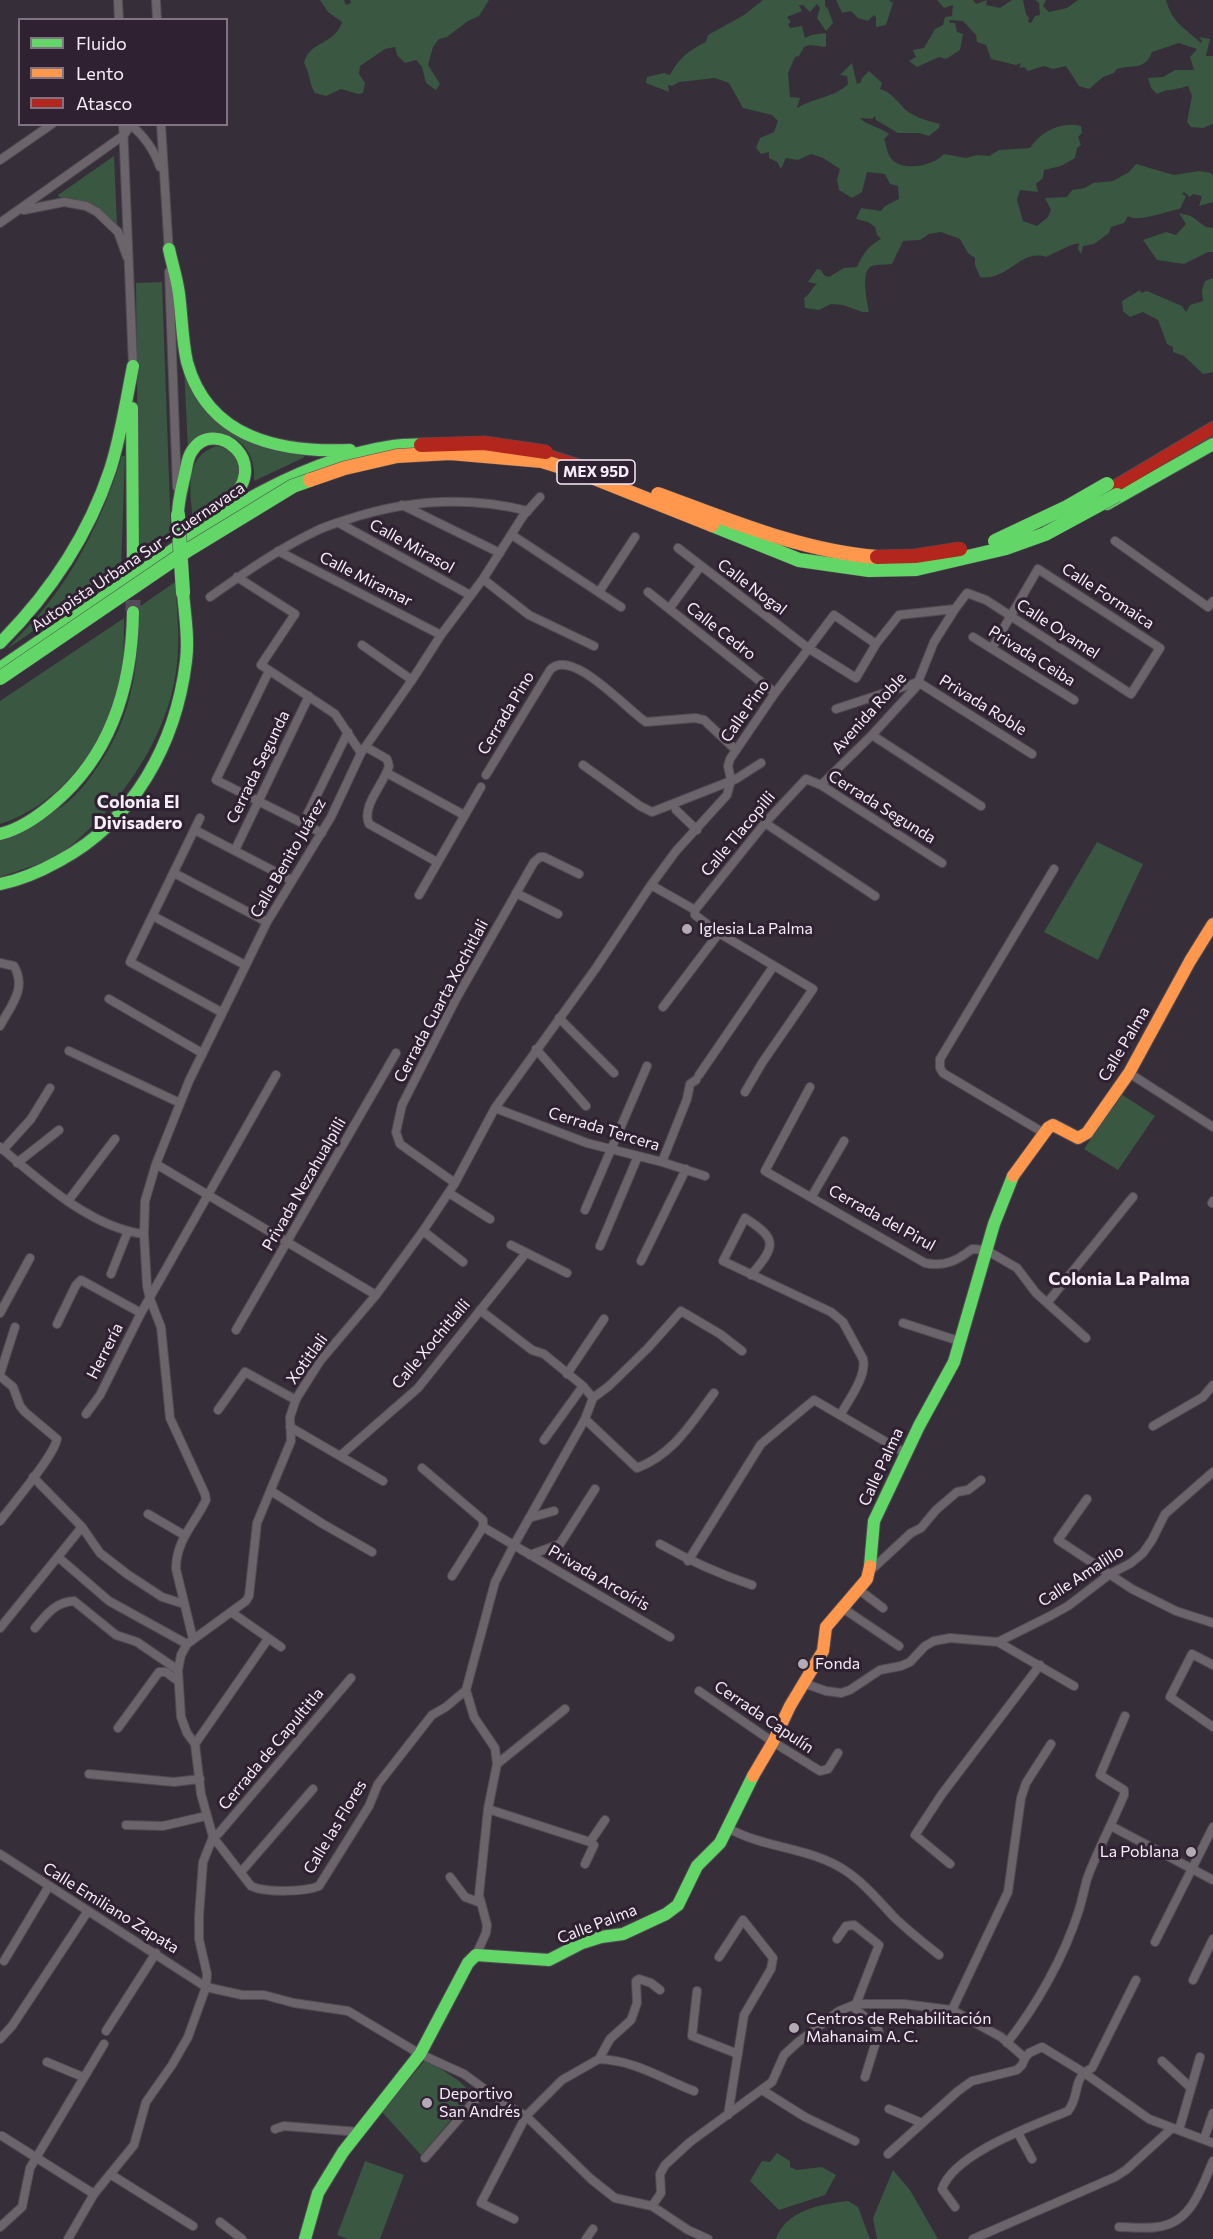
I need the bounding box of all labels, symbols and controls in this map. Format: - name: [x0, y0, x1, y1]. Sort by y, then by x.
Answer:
- legend: [18, 18, 228, 126]
- text: Fluido: [76, 32, 127, 54]
- text: Lento: [76, 62, 124, 84]
- text: Atasco: [76, 92, 132, 114]
- road number: MEX 95D: [557, 460, 635, 484]
- street label: Autopista Urbana Sur - Cuernavaca: [28, 478, 248, 636]
- street label: Calle Mirasol: [366, 515, 458, 577]
- street label: Calle Miramar: [316, 547, 416, 611]
- street label: Calle Nogal: [714, 555, 790, 619]
- street label: Calle Formaica: [1058, 559, 1158, 633]
- street label: Calle Oyamel: [1013, 595, 1103, 663]
- street label: Calle Cedro: [682, 598, 760, 664]
- street label: Privada Ceiba: [985, 622, 1079, 690]
- street label: Cerrada Pino: [474, 668, 538, 758]
- street label: Avenida Roble: [828, 669, 910, 757]
- street label: Privada Roble: [936, 671, 1030, 739]
- street label: Calle Pino: [717, 676, 773, 746]
- street label: Cerrada Segunda: [222, 707, 294, 827]
- street label: Cerrada Segunda: [825, 766, 939, 848]
- street label: Calle Tlacopilli: [697, 788, 779, 880]
- district label: Colonia El Divisadero: [94, 791, 182, 834]
- street label: Calle Benito Juárez: [246, 795, 330, 921]
- street label: Cerrada Cuarta Xochitlali: [390, 916, 492, 1086]
- place label: Iglesia La Palma: [699, 919, 813, 939]
- marker: Iglesia La Palma: [680, 922, 694, 936]
- street label: Calle Palma: [1094, 1003, 1154, 1085]
- street label: Cerrada Tercera: [546, 1103, 662, 1155]
- street label: Privada Nezahualpilli: [258, 1114, 350, 1254]
- street label: Cerrada del Pirul: [825, 1181, 939, 1255]
- district label: Colonia La Palma: [1048, 1268, 1190, 1290]
- street label: Calle Xochitlalli: [388, 1295, 474, 1393]
- street label: Herrería: [83, 1320, 127, 1382]
- street label: Xotitlali: [282, 1330, 332, 1388]
- street label: Calle Palma: [855, 1425, 907, 1509]
- street label: Privada Arcoíris: [545, 1541, 653, 1615]
- street label: Calle Amalillo: [1035, 1541, 1127, 1611]
- place label: Fonda: [815, 1654, 860, 1674]
- marker: Fonda: [796, 1657, 810, 1671]
- street label: Cerrada Capulín: [710, 1677, 818, 1757]
- street label: Cerrada de Capultitla: [214, 1684, 328, 1814]
- street label: Calle las Flores: [299, 1776, 371, 1878]
- place label: La Poblana: [1100, 1842, 1179, 1862]
- marker: La Poblana: [1184, 1845, 1198, 1859]
- street label: Calle Emiliano Zapata: [39, 1858, 183, 1958]
- street label: Calle Palma: [554, 1900, 640, 1948]
- place label: Centros de Rehabilitación Mahanaim A. C.: [806, 2009, 991, 2047]
- marker: Centros de Rehabilitación Mahanaim A. C.: [787, 2021, 801, 2035]
- place label: Deportivo San Andrés: [439, 2084, 520, 2122]
- marker: Deportivo San Andrés: [420, 2096, 434, 2110]

